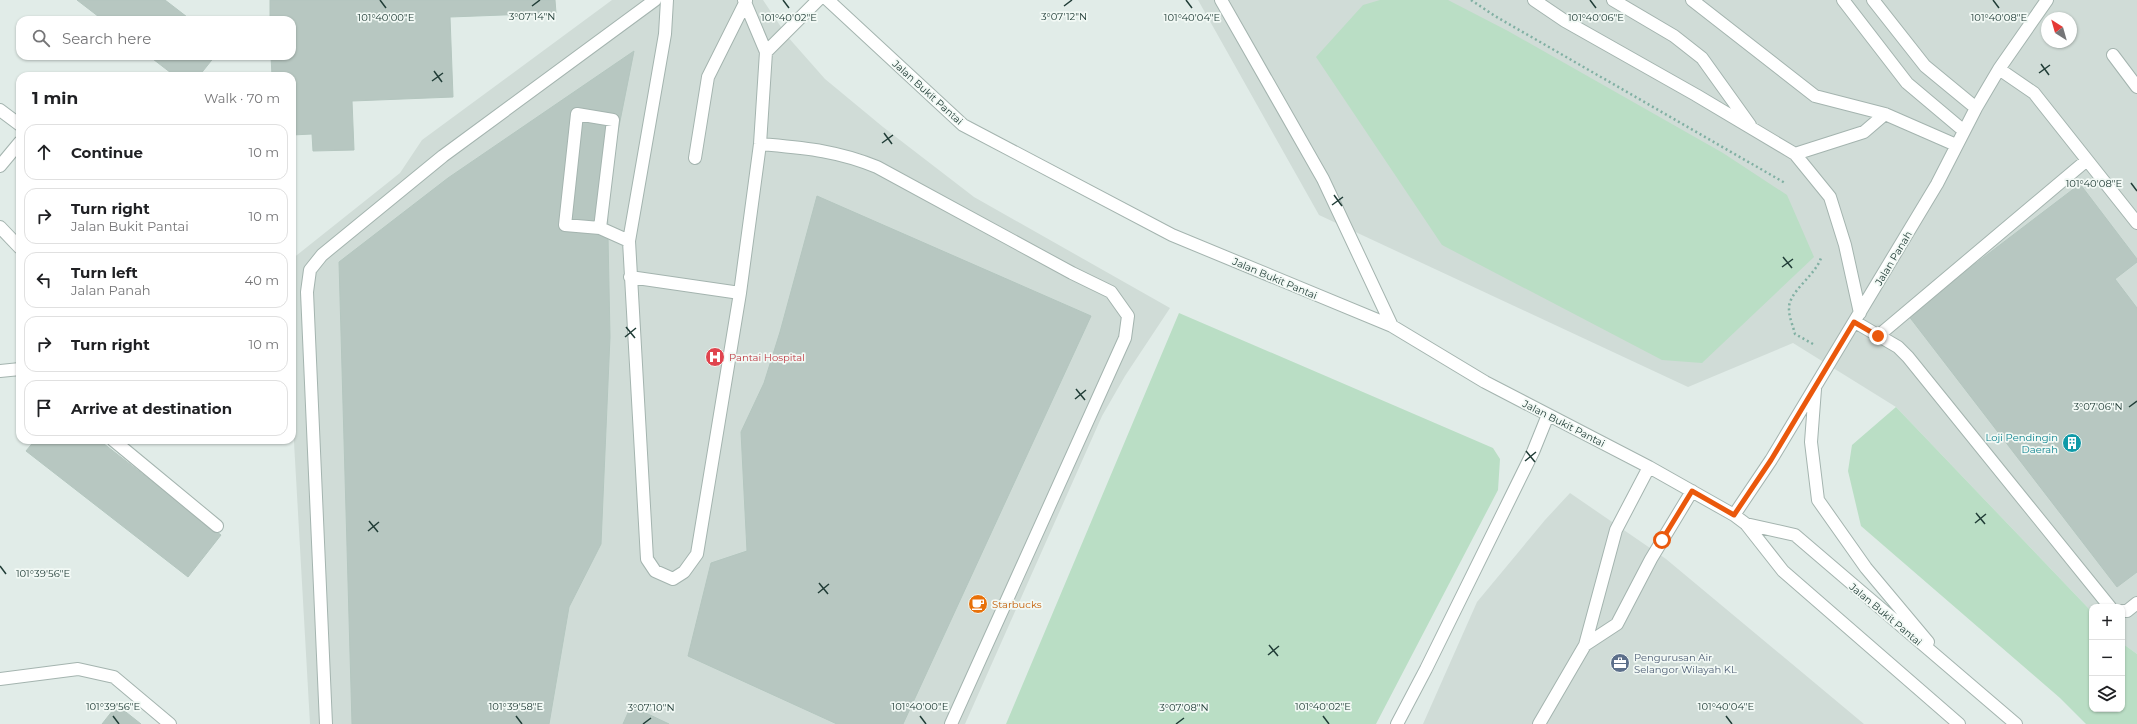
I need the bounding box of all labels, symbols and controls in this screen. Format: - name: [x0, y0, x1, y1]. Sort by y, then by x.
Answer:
- text: 3°07'14"N: [509, 10, 555, 23]
- text: 3°07'12"N: [1041, 10, 1087, 23]
- text: 101°40'00"E: [358, 11, 415, 24]
- text: 101°40'02"E: [761, 11, 817, 24]
- text: 101°40'04"E: [1164, 11, 1220, 24]
- text: 101°40'06"E: [1568, 11, 1624, 24]
- text: 101°40'08"E: [1971, 11, 2028, 24]
- north arrow: [2041, 12, 2077, 48]
- search box: [16, 16, 296, 60]
- icon: search: [30, 27, 52, 49]
- text: Search here: [62, 29, 151, 48]
- street label: Jalan Bukit Pantai: [889, 57, 966, 127]
- text: 1 min: [32, 88, 78, 108]
- text: Walk · 70 m: [204, 90, 280, 106]
- icon: ahead: [33, 141, 55, 163]
- text: Continue: [71, 143, 143, 162]
- text: 10 m: [249, 144, 279, 160]
- text: 101°40'08"E: [2066, 177, 2123, 190]
- text: Turn right: [71, 199, 150, 218]
- icon: right: [33, 205, 55, 227]
- text: 10 m: [249, 208, 279, 224]
- text: Jalan Bukit Pantai: [71, 218, 189, 234]
- street label: Jalan Panah: [1872, 229, 1915, 289]
- street label: Jalan Bukit Pantai: [1230, 254, 1319, 302]
- text: Turn left: [71, 263, 138, 282]
- icon: left: [33, 269, 55, 291]
- text: 40 m: [245, 272, 279, 288]
- text: Jalan Panah: [71, 282, 151, 298]
- route end: [1869, 327, 1887, 345]
- icon: right: [33, 333, 55, 355]
- text: Turn right: [71, 335, 150, 354]
- text: 10 m: [249, 336, 279, 352]
- hospital icon: Pantai Hospital: [704, 346, 726, 368]
- place label: Pantai Hospital: [729, 351, 805, 364]
- icon: arrive: [33, 397, 55, 419]
- street label: Jalan Bukit Pantai: [1520, 397, 1607, 450]
- text: Arrive at destination: [71, 399, 232, 418]
- text: 3°07'06"N: [2073, 400, 2123, 413]
- place label: Loji Pendingin Daerah: [1986, 431, 2058, 456]
- building icon: Loji Pendingin Daerah: [2061, 432, 2083, 454]
- route start: [1653, 531, 1671, 549]
- text: 101°39'56"E: [16, 567, 70, 580]
- street label: Jalan Bukit Pantai: [1846, 580, 1925, 648]
- cafe icon: Starbucks: [967, 593, 989, 615]
- place label: Starbucks: [992, 598, 1042, 611]
- map controls: [2089, 604, 2125, 712]
- button: +: [2089, 604, 2125, 640]
- button: −: [2089, 640, 2125, 676]
- place label: Pengurusan Air Selangor Wilayah KL: [1634, 651, 1737, 676]
- office icon: Pengurusan Air Selangor Wilayah KL: [1609, 652, 1631, 674]
- button: layers: [2089, 676, 2125, 712]
- text: 101°39'56"E: [86, 700, 140, 713]
- text: 101°39'58"E: [489, 700, 544, 713]
- text: 101°40'00"E: [892, 700, 949, 713]
- text: 101°40'02"E: [1295, 700, 1351, 713]
- text: 101°40'04"E: [1698, 700, 1754, 713]
- text: 3°07'10"N: [627, 701, 675, 714]
- text: 3°07'08"N: [1159, 701, 1209, 714]

